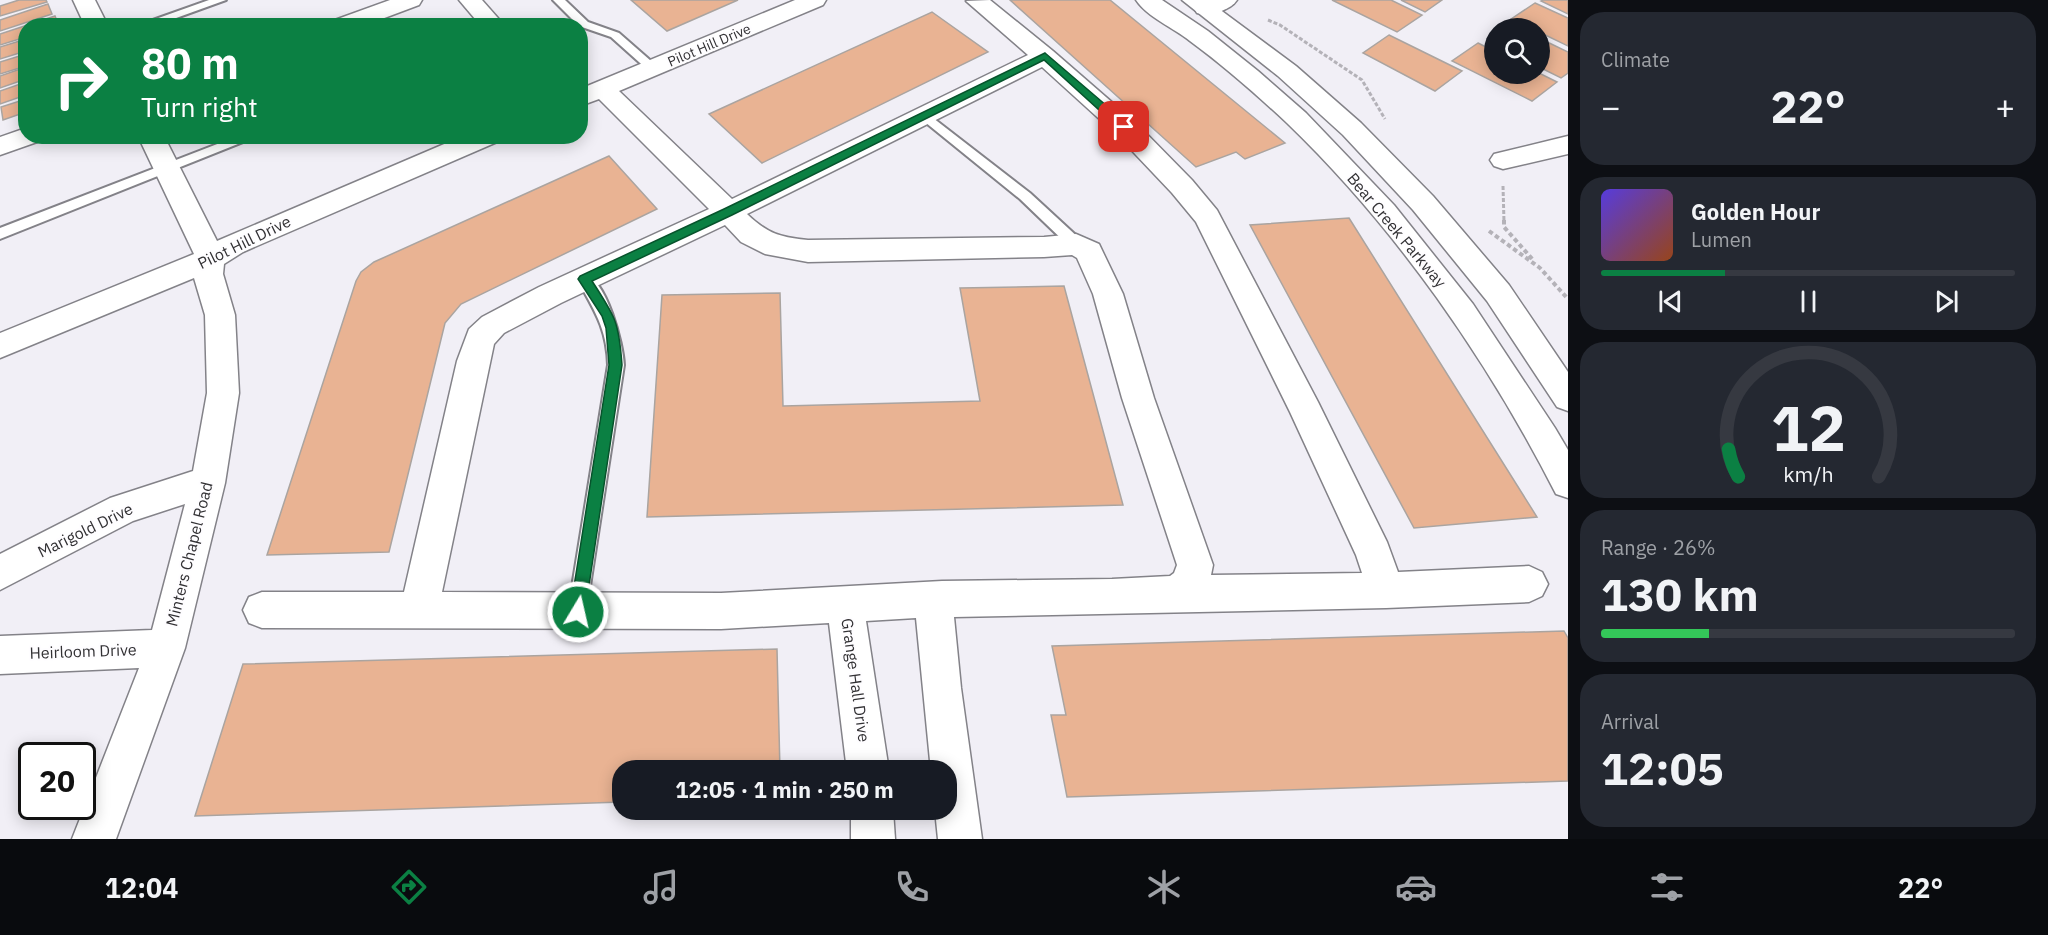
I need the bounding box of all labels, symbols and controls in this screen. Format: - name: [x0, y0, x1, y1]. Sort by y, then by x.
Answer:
- map controls: [1484, 18, 1550, 84]
- button: search: [1484, 18, 1550, 84]
- street label: Pilot Hill Drive: [665, 19, 754, 71]
- text: 80 m: [141, 36, 239, 91]
- icon: right: [42, 42, 120, 120]
- text: Climate: [1601, 46, 1670, 73]
- text: 22°: [1770, 77, 1846, 135]
- text: −: [1601, 85, 1621, 128]
- text: +: [1995, 85, 2015, 128]
- text: Turn right: [141, 89, 258, 124]
- pin: [1098, 101, 1149, 152]
- icon: arrive: [1107, 110, 1140, 143]
- street label: Bear Creek Parkway: [1343, 168, 1451, 292]
- text: Golden Hour: [1691, 197, 1820, 226]
- street label: Pilot Hill Drive: [194, 211, 294, 273]
- text: Lumen: [1691, 226, 1752, 253]
- icon: previous: [1654, 285, 1687, 318]
- icon: pause: [1792, 285, 1825, 318]
- icon: next: [1930, 285, 1963, 318]
- text: 12: [1771, 387, 1845, 468]
- text: km/h: [1783, 460, 1833, 488]
- street label: Minters Chapel Road: [161, 480, 217, 628]
- street label: Marigold Drive: [34, 498, 136, 562]
- text: Range · 26%: [1601, 534, 1716, 561]
- text: 130 km: [1601, 565, 1759, 623]
- position arrow: [546, 580, 610, 644]
- street label: Grange Hall Drive: [837, 617, 875, 743]
- street label: Heirloom Drive: [29, 639, 137, 663]
- text: Arrival: [1601, 708, 1659, 735]
- text: 12:05: [1601, 739, 1724, 797]
- speed limit sign: 20: [18, 742, 96, 820]
- text: 12:05 · 1 min · 250 m: [675, 775, 894, 804]
- icon: directions: [388, 866, 430, 908]
- icon: music: [640, 866, 682, 908]
- icon: phone: [891, 866, 933, 908]
- icon: climate: [1143, 866, 1185, 908]
- icon: car: [1395, 866, 1437, 908]
- icon: filters: [1646, 866, 1688, 908]
- text: 12:04: [105, 870, 179, 905]
- text: 22°: [1898, 870, 1943, 905]

